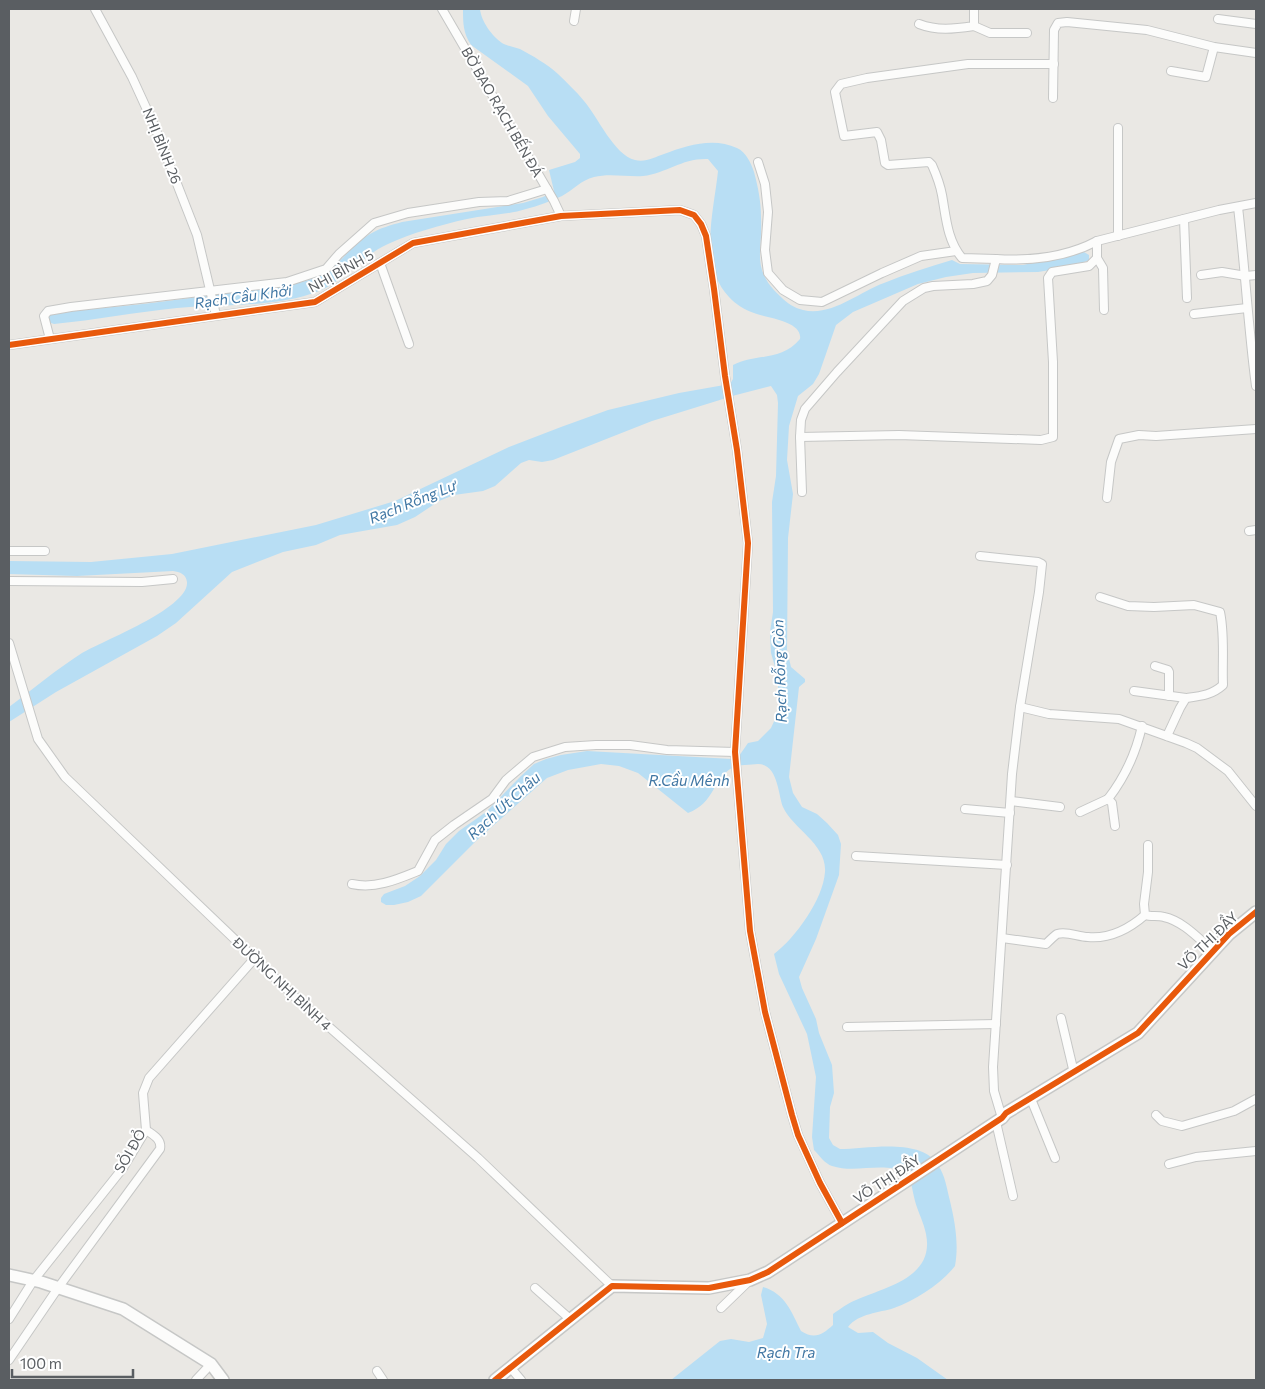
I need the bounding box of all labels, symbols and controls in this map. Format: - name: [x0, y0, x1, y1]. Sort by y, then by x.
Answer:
- street label: BỜ BAO RẠCH BẾN ĐÁ: [458, 43, 548, 180]
- street label: NHỊ BÌNH 26: [139, 105, 185, 186]
- street label: NHỊ BÌNH 5: [305, 246, 377, 296]
- water label: Rạch Cầu Khởi: [193, 280, 294, 312]
- water label: Rạch Rỗng Lự: [366, 475, 460, 527]
- water label: Rạch Rỗng Gòn: [768, 619, 790, 723]
- water label: Rạch Út Châu: [463, 767, 544, 843]
- water label: R.Cầu Mênh: [648, 771, 730, 789]
- street label: VÕ THỊ ĐẦY: [1173, 907, 1241, 973]
- street label: ĐƯỜNG NHỊ BÌNH 4: [229, 933, 336, 1034]
- street label: SỎI ĐỎ: [110, 1126, 149, 1176]
- street label: VÕ THỊ ĐẦY: [849, 1150, 924, 1207]
- water label: Rạch Tra: [757, 1343, 816, 1361]
- scale bar: [12, 1346, 134, 1378]
- text: 100 m: [20, 1354, 62, 1372]

